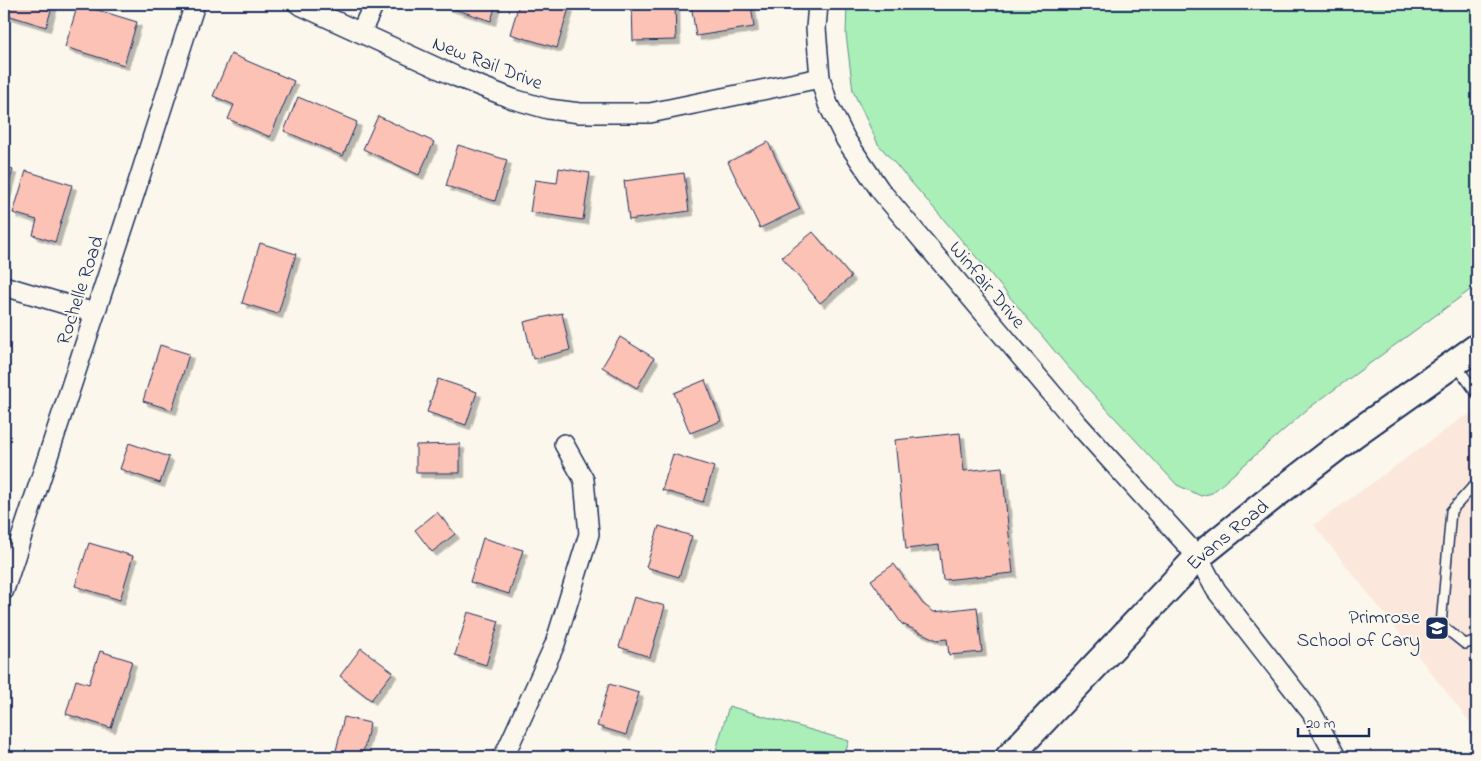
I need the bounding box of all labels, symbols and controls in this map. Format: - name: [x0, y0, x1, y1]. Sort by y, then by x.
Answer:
- street label: New Rail Drive: [428, 30, 547, 99]
- street label: Rochelle Road: [50, 233, 113, 349]
- street label: Winfair Drive: [941, 235, 1031, 336]
- street label: Evans Road: [1180, 493, 1276, 578]
- place label: Primrose School of Cary: [1296, 604, 1420, 656]
- school or university icon: Primrose School of Cary: [1424, 615, 1450, 641]
- scale bar: [1298, 706, 1370, 738]
- text: 20 m: [1306, 713, 1336, 735]

